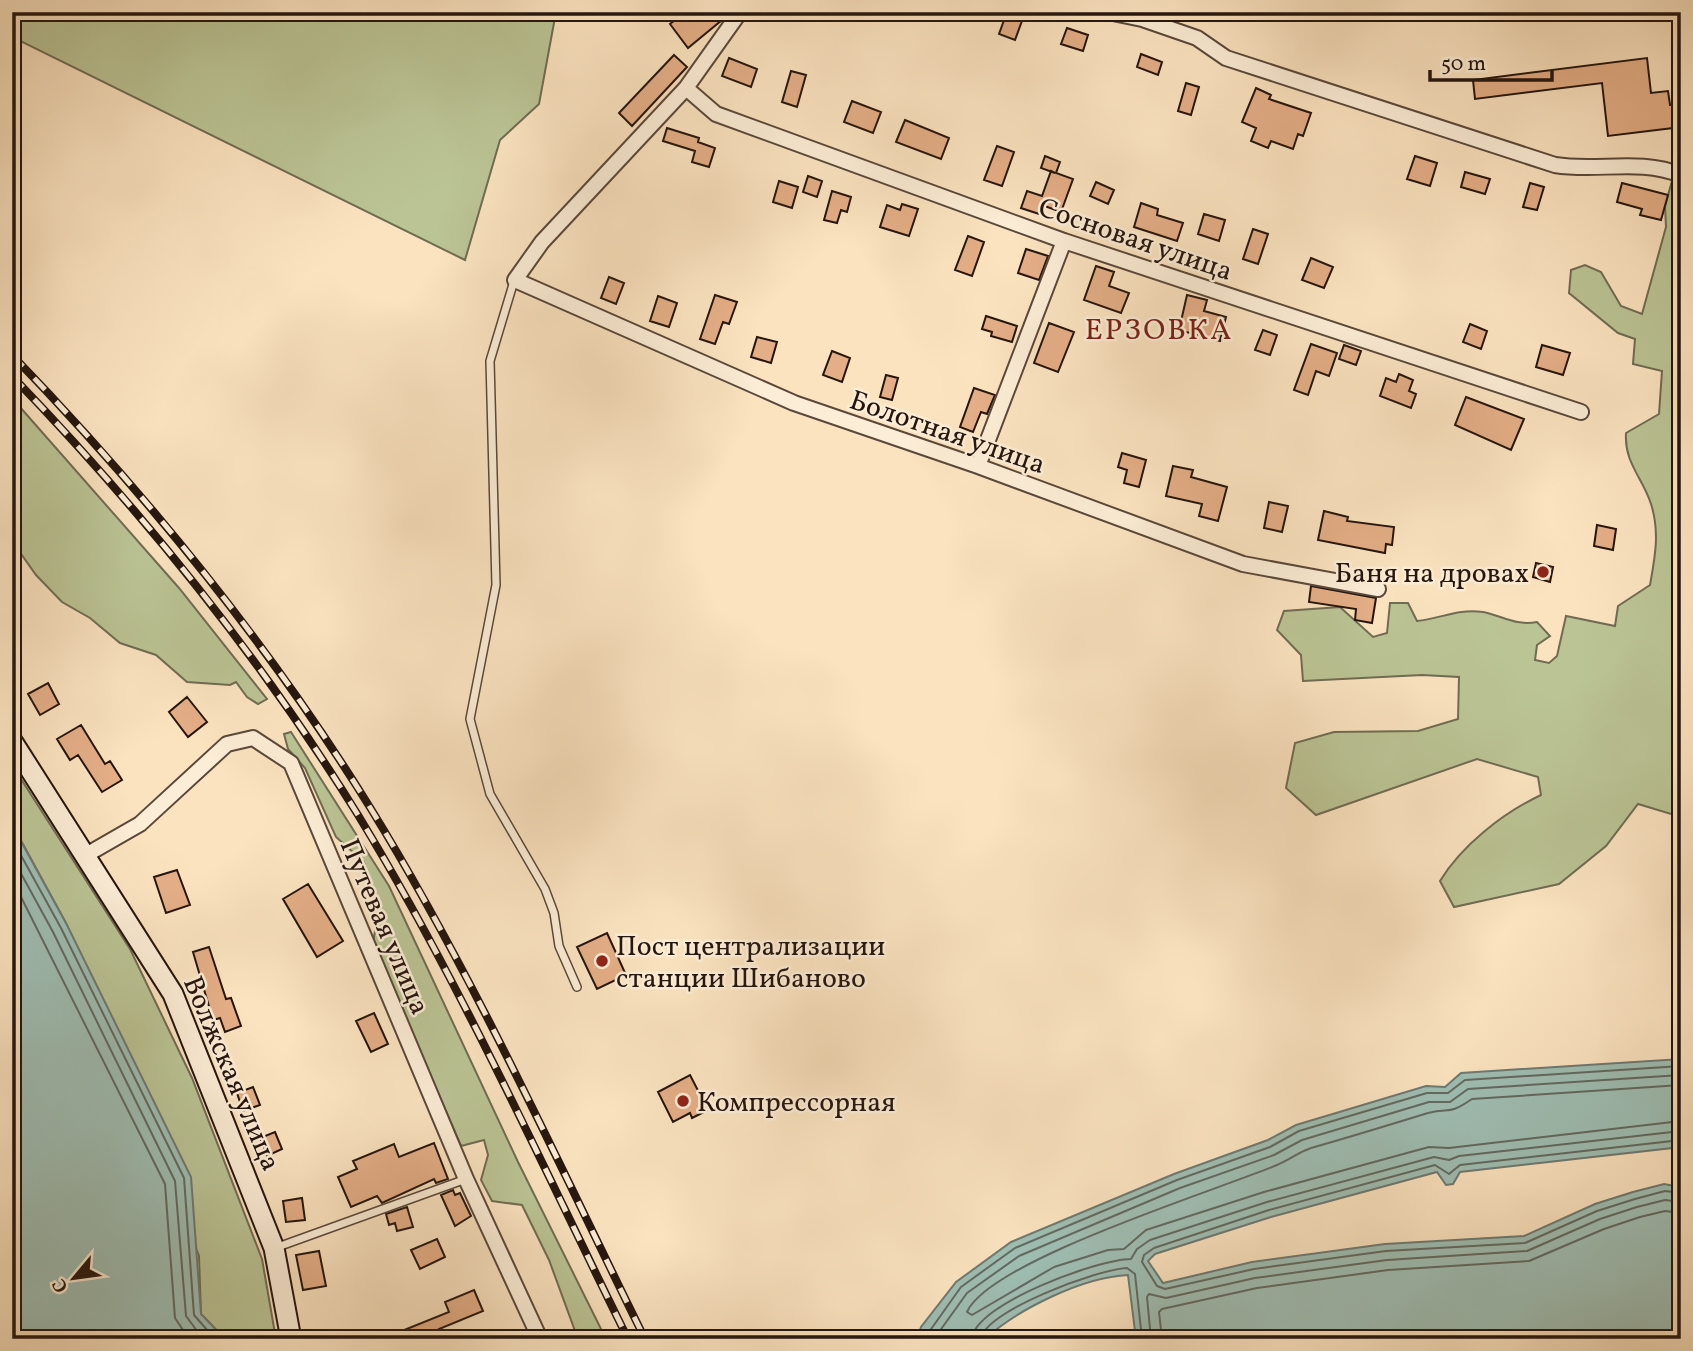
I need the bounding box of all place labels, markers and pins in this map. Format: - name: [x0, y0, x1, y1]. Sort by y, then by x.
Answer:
- place label: Баня на дровах: [1335, 555, 1529, 594]
- marker: Баня на дровах: [1535, 564, 1551, 580]
- place label: Пост централизации станции Шибаново: [616, 928, 885, 999]
- marker: Пост централизации станции Шибаново: [594, 953, 610, 969]
- place label: Компрессорная: [697, 1084, 896, 1123]
- marker: Компрессорная: [675, 1093, 691, 1109]

